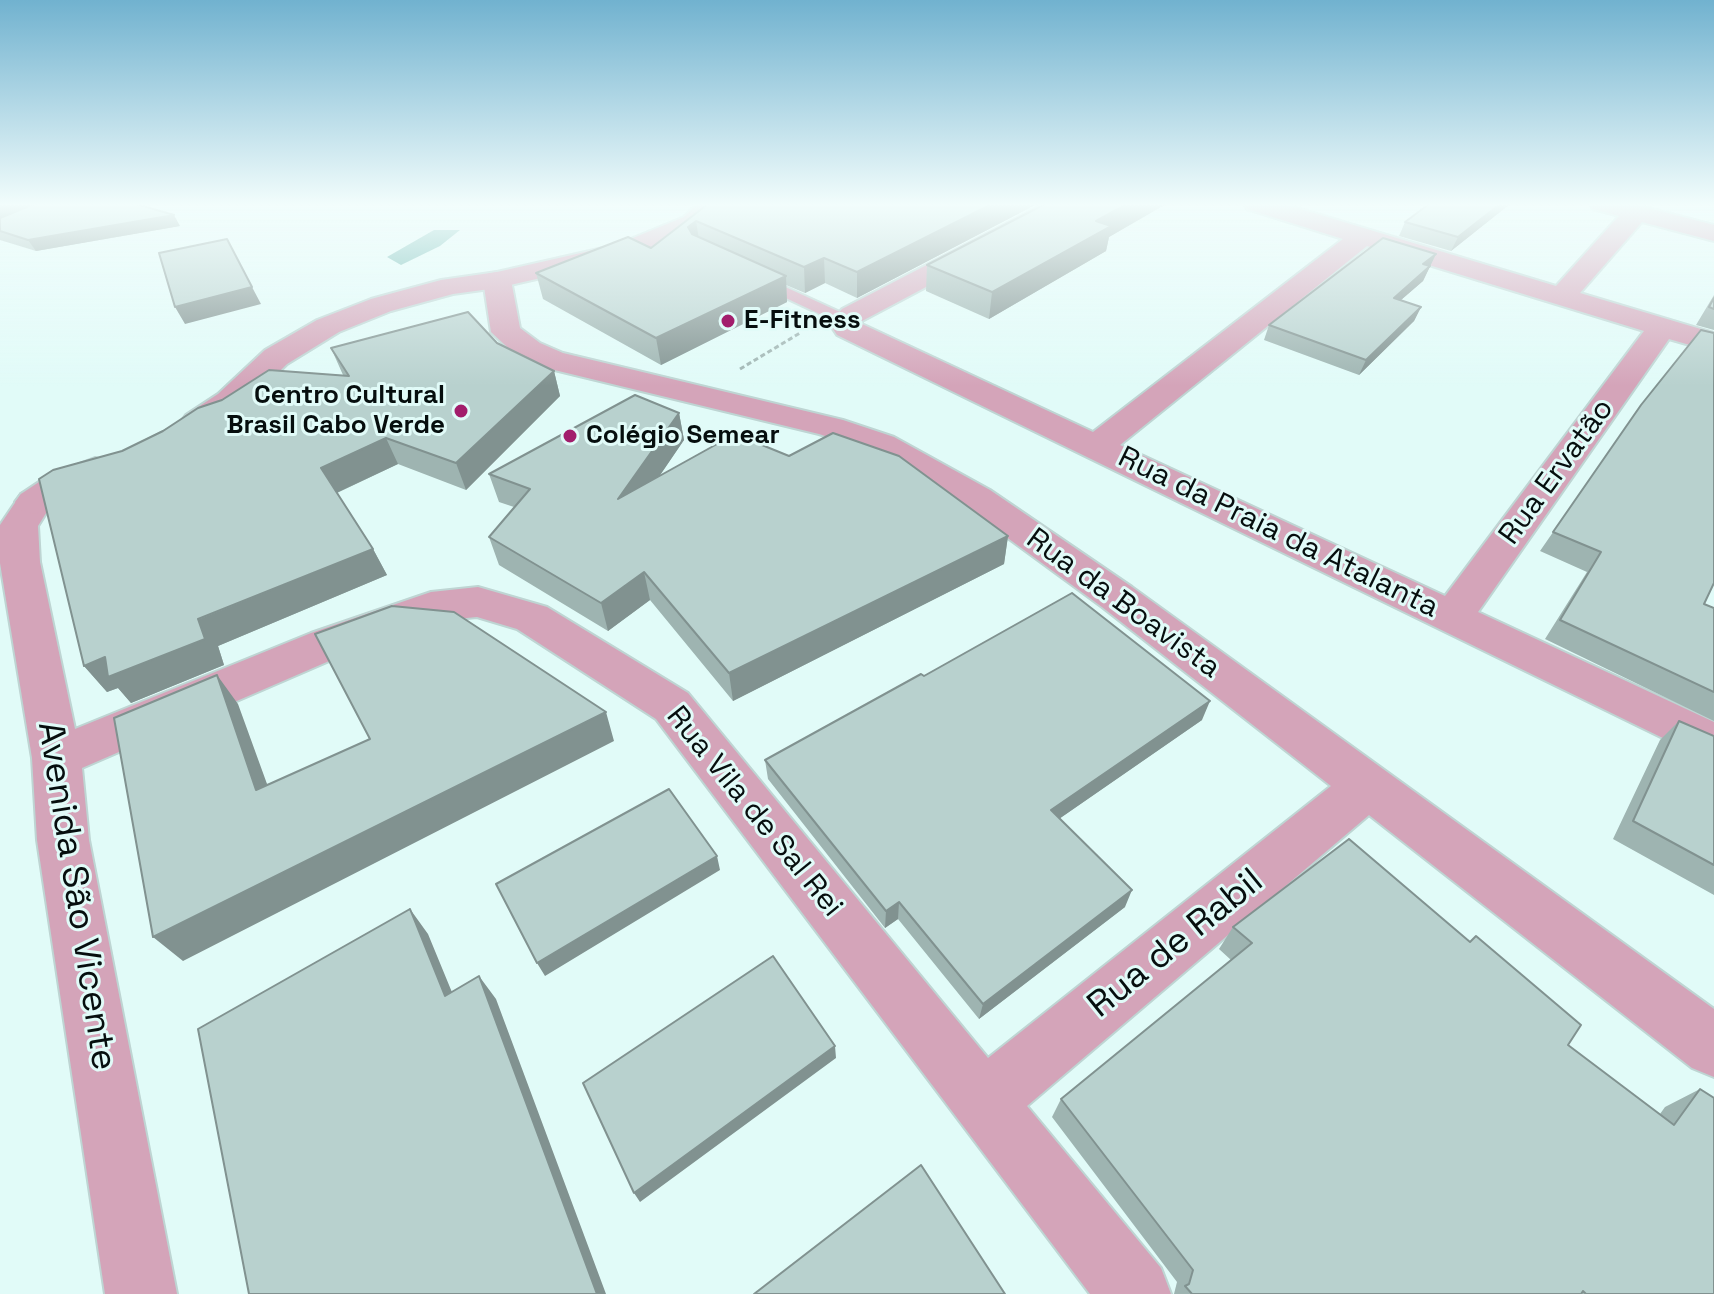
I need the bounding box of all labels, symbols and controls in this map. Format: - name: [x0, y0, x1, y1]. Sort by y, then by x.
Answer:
- place label: E-Fitness: [744, 305, 861, 337]
- marker: E-Fitness: [719, 312, 737, 330]
- place label: Centro Cultural Brasil Cabo Verde: [226, 380, 445, 442]
- street label: Rua Ervatão: [1492, 392, 1622, 552]
- marker: Centro Cultural Brasil Cabo Verde: [452, 402, 470, 420]
- place label: Colégio Semear: [586, 420, 780, 452]
- marker: Colégio Semear: [561, 427, 579, 445]
- street label: Rua da Praia da Atalanta: [1112, 440, 1444, 626]
- street label: Rua da Boavista: [1019, 521, 1227, 687]
- street label: Rua Vila de Sal Rei: [658, 700, 850, 924]
- street label: Avenida São Vicente: [27, 719, 125, 1073]
- street label: Rua de Rabil: [1080, 860, 1272, 1028]

